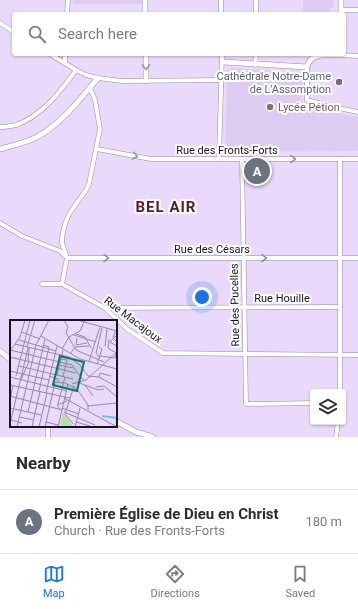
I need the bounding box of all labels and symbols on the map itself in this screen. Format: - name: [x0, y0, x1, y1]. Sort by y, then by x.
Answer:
- one-way arrow: [142, 64, 150, 70]
- place label: Cathédrale Notre-Dame de L'Assomption: [217, 70, 331, 96]
- marker: Cathédrale Notre-Dame de L'Assomption: [334, 77, 344, 87]
- place label: Lycée Pétion: [278, 101, 340, 114]
- marker: Lycée Pétion: [265, 102, 275, 112]
- street label: Rue des Fronts-Forts: [176, 144, 278, 157]
- one-way arrow: [132, 151, 138, 160]
- one-way arrow: [290, 155, 296, 163]
- pin: A: [244, 156, 270, 186]
- district label: BEL AIR: [136, 198, 196, 216]
- street label: Rue des Césars: [174, 243, 250, 256]
- one-way arrow: [103, 254, 109, 262]
- one-way arrow: [261, 254, 267, 262]
- street label: Rue des Pucelles: [228, 263, 242, 347]
- your location: [192, 287, 212, 307]
- street label: Rue Houille: [254, 292, 310, 305]
- street label: Rue Macajoux: [101, 294, 165, 346]
- inset map: [10, 320, 117, 427]

